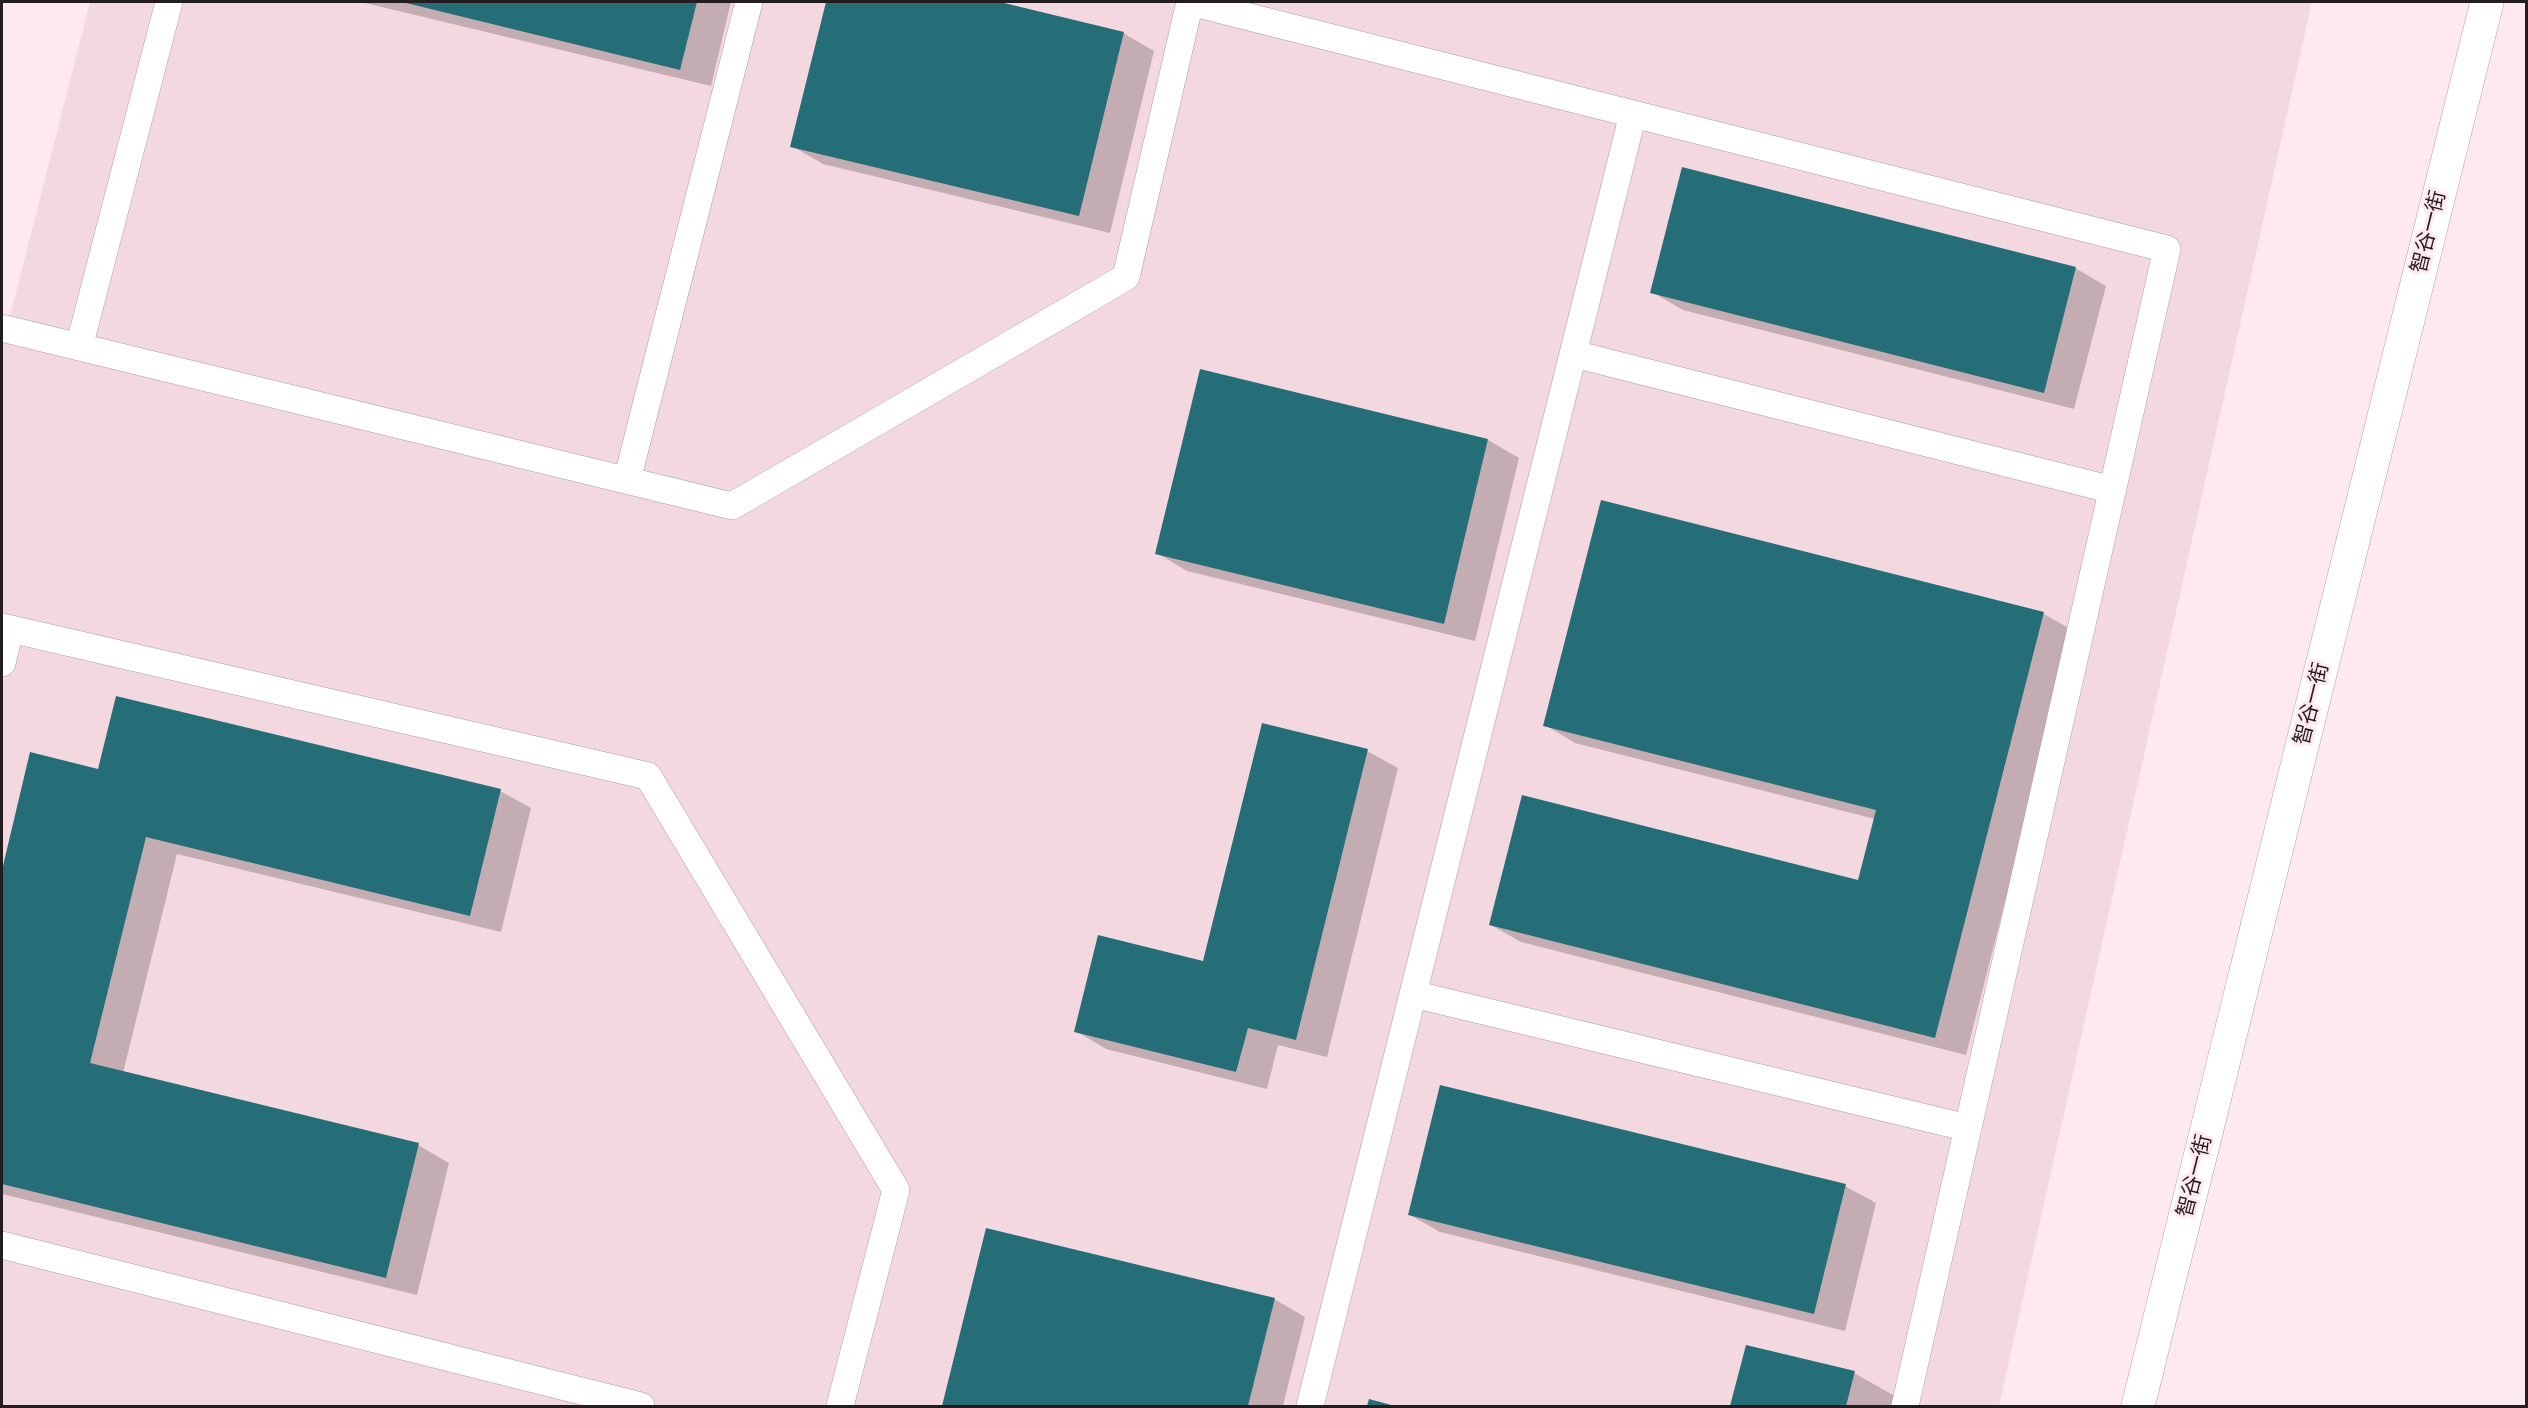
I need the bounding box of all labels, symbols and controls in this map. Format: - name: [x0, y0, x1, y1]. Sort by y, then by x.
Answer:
- street label: 智谷一街: [2407, 188, 2451, 276]
- street label: 智谷一街: [2290, 660, 2334, 748]
- street label: 智谷一街: [2173, 1132, 2217, 1220]

